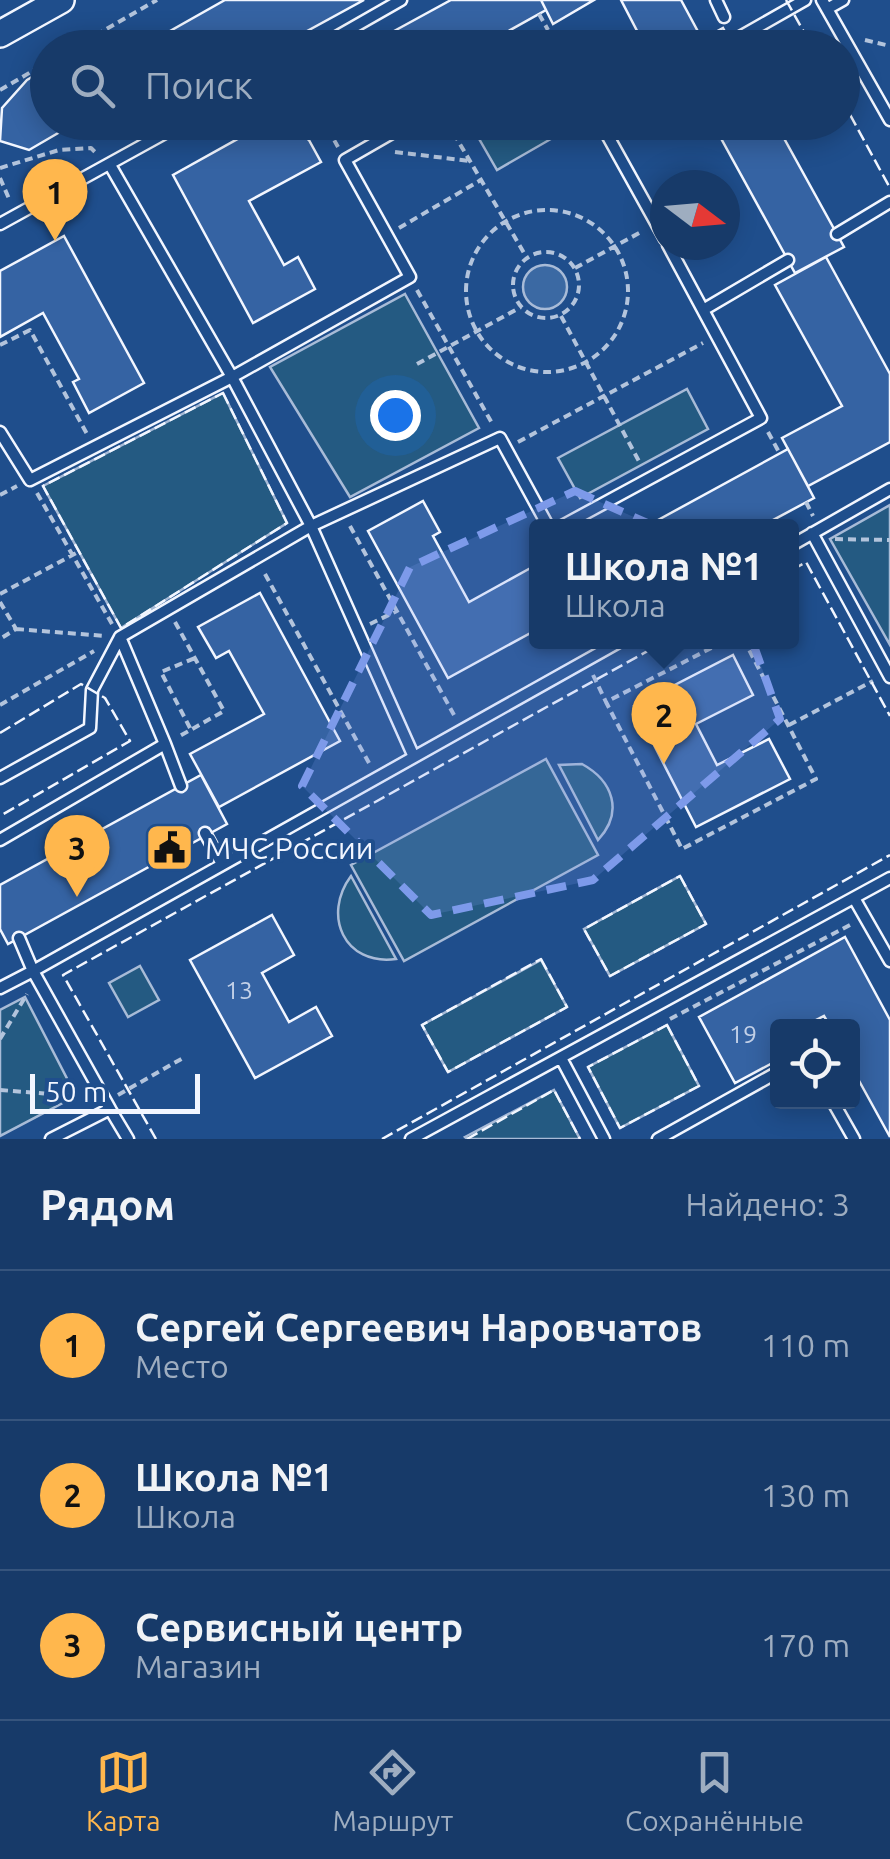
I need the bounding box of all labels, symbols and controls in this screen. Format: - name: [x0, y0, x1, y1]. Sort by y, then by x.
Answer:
- search box: [30, 30, 860, 140]
- icon: search: [65, 58, 120, 113]
- text: Поиск: [145, 64, 253, 106]
- pin: 1: [22, 158, 88, 241]
- north arrow: [650, 170, 740, 260]
- your location: [370, 390, 421, 441]
- popup: [529, 519, 799, 649]
- text: Школа №1: [565, 545, 763, 587]
- text: Школа: [565, 587, 666, 623]
- pin: 2: [632, 682, 696, 764]
- pin: 3: [44, 814, 110, 897]
- public building icon: МЧС России: [144, 822, 196, 874]
- place label: МЧС России: [205, 831, 373, 865]
- house number: 13: [225, 976, 253, 1004]
- map controls: [770, 1019, 860, 1109]
- button: locate: [770, 1019, 860, 1109]
- house number: 19: [729, 1020, 757, 1048]
- scale bar: [30, 1069, 200, 1114]
- text: 50 m: [45, 1076, 107, 1107]
- text: Рядом: [40, 1181, 175, 1228]
- text: Найдено: 3: [685, 1186, 850, 1222]
- text: Сергей Сергеевич Наровчатов: [135, 1306, 702, 1348]
- text: 1: [63, 1327, 82, 1363]
- text: 110 m: [761, 1327, 850, 1363]
- text: Место: [135, 1348, 229, 1384]
- text: Школа №1: [135, 1456, 333, 1498]
- text: 2: [63, 1477, 82, 1513]
- text: 130 m: [761, 1477, 850, 1513]
- text: Школа: [135, 1498, 236, 1534]
- text: Сервисный центр: [135, 1606, 463, 1648]
- text: 3: [63, 1627, 82, 1663]
- text: 170 m: [761, 1627, 850, 1663]
- text: Магазин: [135, 1648, 262, 1684]
- tab: Карта: [86, 1745, 161, 1836]
- tab: Маршрут: [332, 1745, 453, 1836]
- tab: Сохранённые: [625, 1745, 804, 1836]

